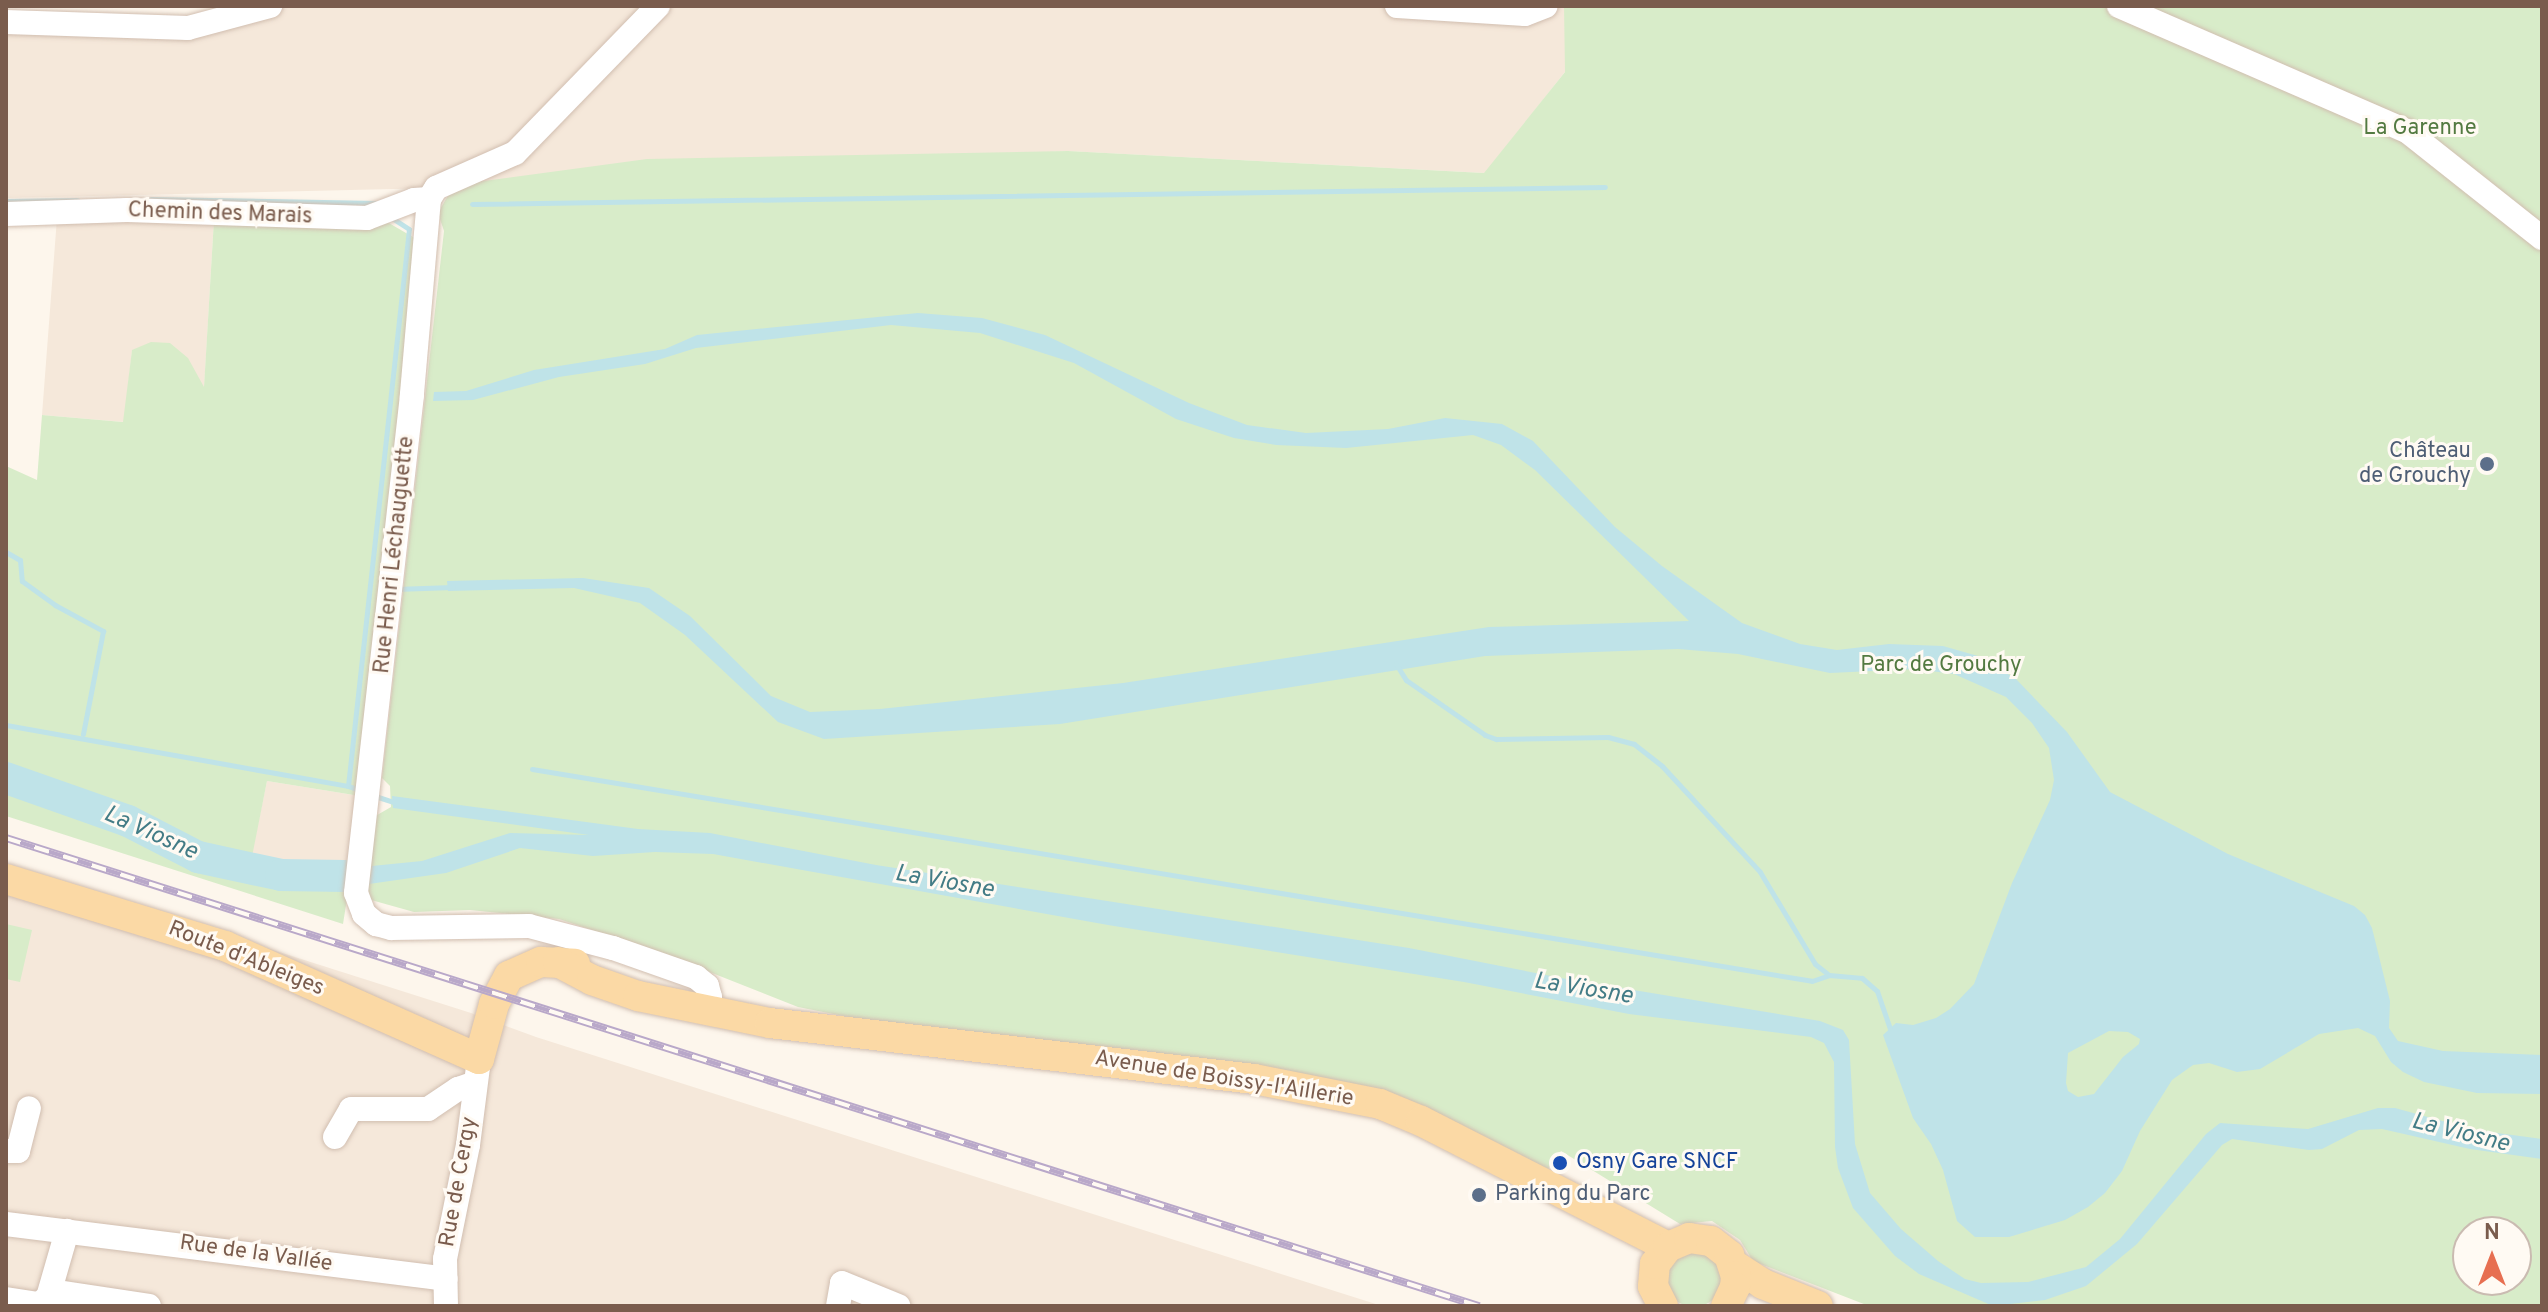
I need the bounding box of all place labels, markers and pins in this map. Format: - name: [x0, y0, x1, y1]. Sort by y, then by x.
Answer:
- place label: Château de Grouchy: [2359, 438, 2471, 490]
- marker: Château de Grouchy: [2478, 455, 2496, 473]
- place label: Osny Gare SNCF: [1576, 1150, 1738, 1176]
- marker: Osny Gare SNCF: [1551, 1154, 1569, 1172]
- place label: Parking du Parc: [1495, 1182, 1650, 1208]
- marker: Parking du Parc: [1470, 1186, 1488, 1204]

